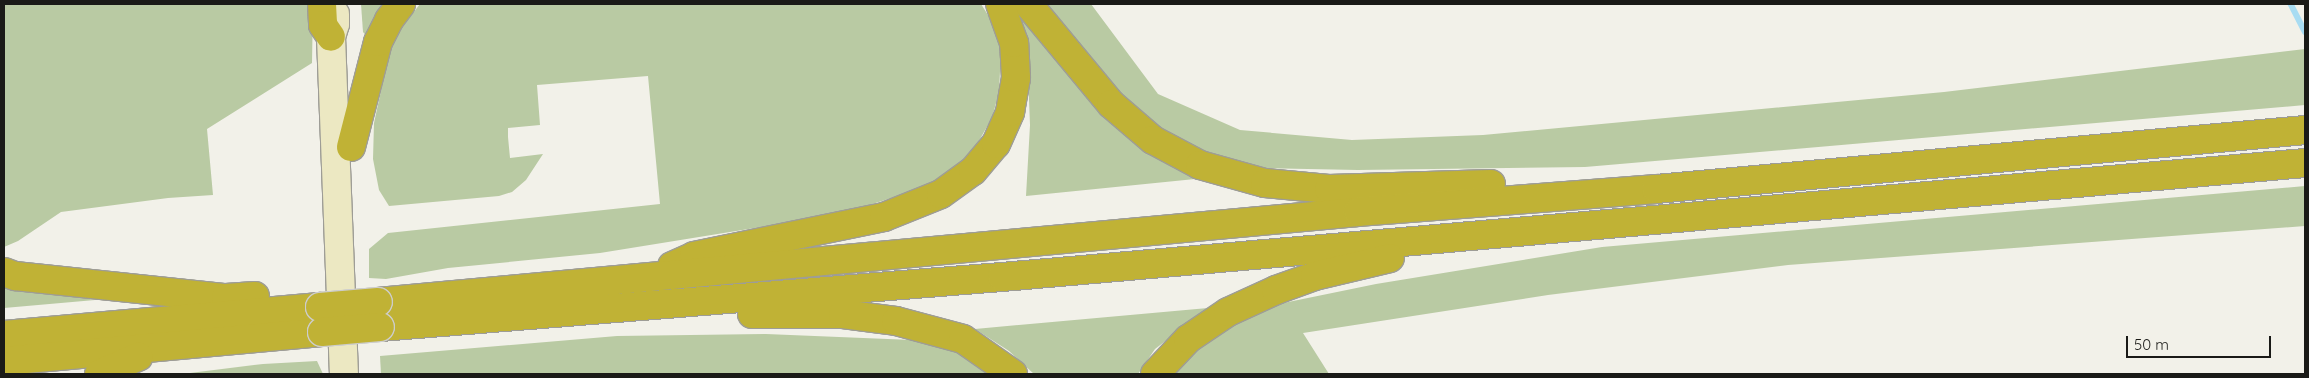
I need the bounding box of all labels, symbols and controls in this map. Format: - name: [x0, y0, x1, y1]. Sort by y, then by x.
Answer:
- scale bar: [2129, 326, 2274, 358]
- text: 50 m: [2134, 335, 2169, 354]

